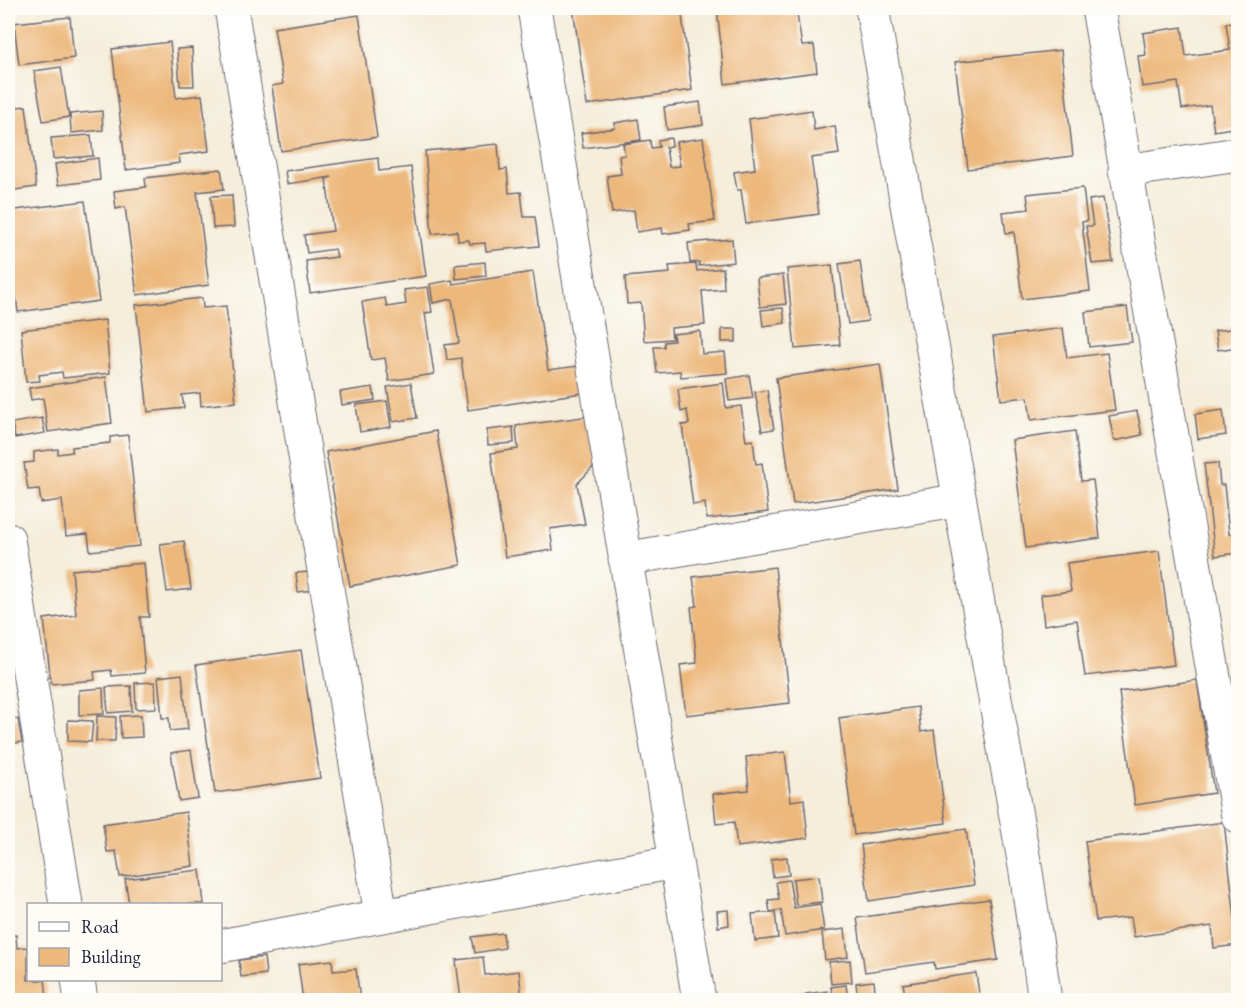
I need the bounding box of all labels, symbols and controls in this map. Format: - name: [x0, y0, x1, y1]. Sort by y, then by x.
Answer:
- legend: [27, 903, 222, 981]
- text: Road: [81, 915, 120, 938]
- text: Building: [81, 945, 141, 968]

